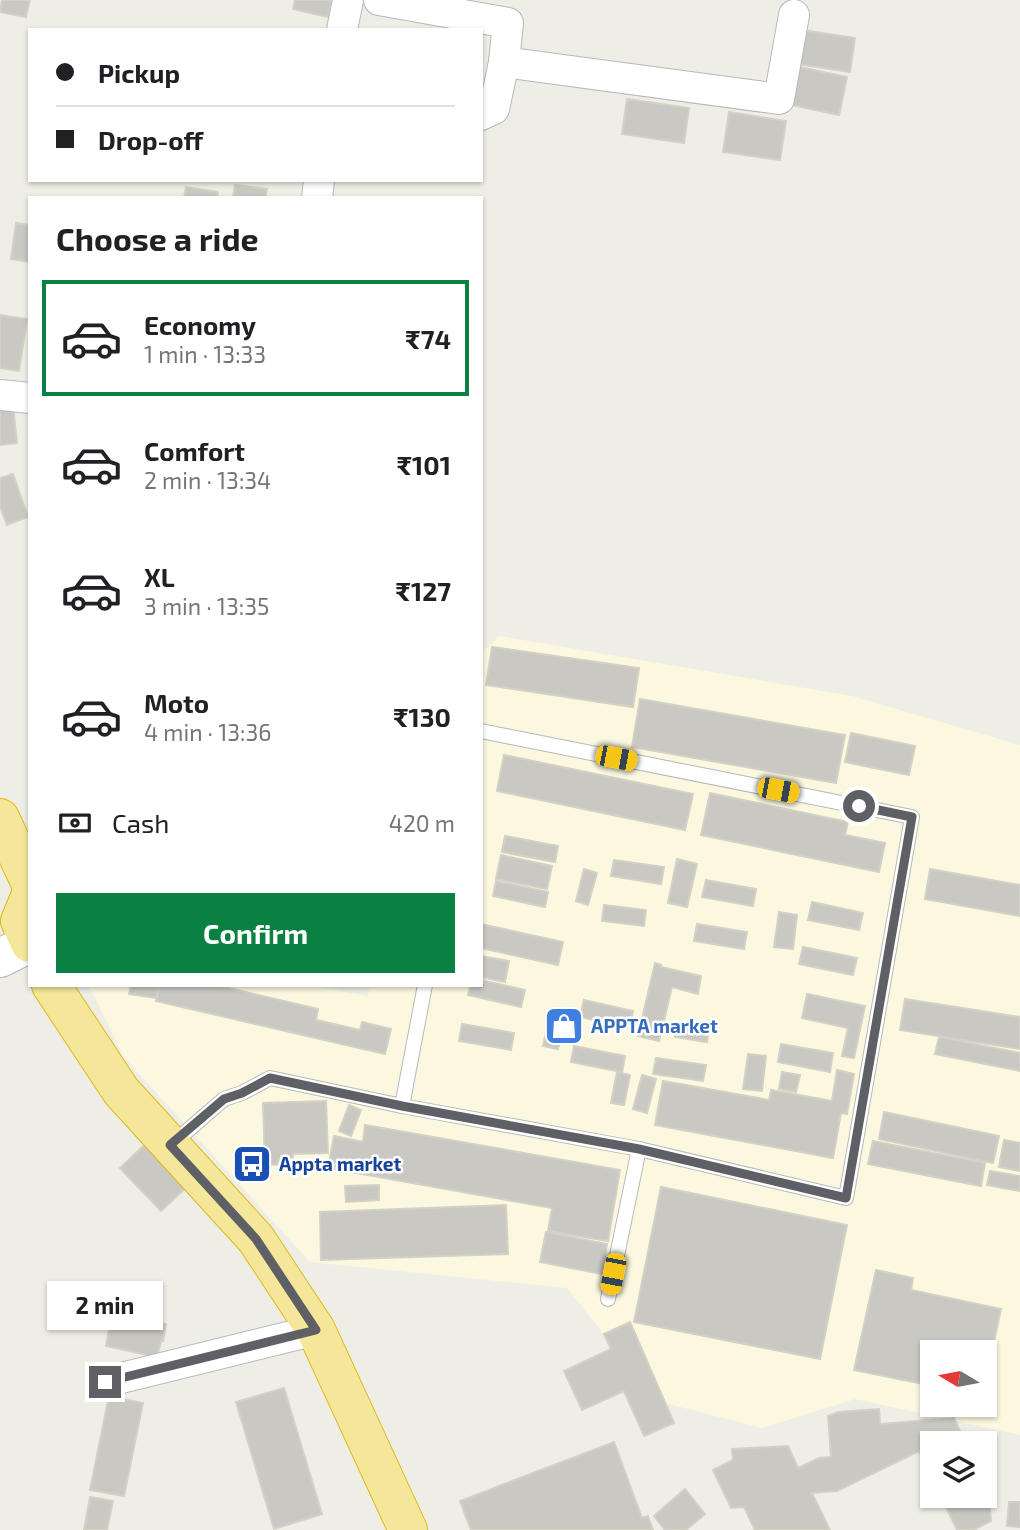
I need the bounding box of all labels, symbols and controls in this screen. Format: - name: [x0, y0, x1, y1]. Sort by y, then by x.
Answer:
- text: Pickup: [98, 57, 180, 88]
- text: Drop-off: [98, 124, 203, 155]
- text: Choose a ride: [56, 219, 259, 257]
- icon: car: [60, 307, 123, 370]
- text: Economy: [144, 309, 256, 340]
- text: ₹74: [405, 323, 451, 354]
- text: 1 min · 13:33: [144, 340, 266, 368]
- icon: car: [60, 433, 123, 496]
- text: Comfort: [144, 435, 245, 466]
- text: ₹101: [397, 449, 451, 480]
- text: 2 min · 13:34: [144, 466, 271, 494]
- icon: car: [60, 559, 123, 622]
- text: XL: [144, 561, 175, 592]
- text: ₹127: [396, 575, 451, 606]
- text: 3 min · 13:35: [144, 592, 269, 620]
- icon: car: [60, 685, 123, 748]
- text: Moto: [144, 687, 209, 718]
- text: ₹130: [393, 701, 451, 732]
- text: 4 min · 13:36: [144, 718, 272, 746]
- car: [594, 744, 639, 772]
- car: [756, 776, 801, 804]
- route start: [843, 790, 875, 822]
- icon: cash: [56, 804, 94, 842]
- text: Cash: [112, 807, 169, 838]
- text: 420 m: [389, 809, 455, 837]
- button: Confirm: [56, 893, 455, 973]
- shop icon: APPTA market: [543, 1005, 585, 1047]
- place label: APPTA market: [591, 1014, 718, 1037]
- bus stop icon: Appta market: [231, 1143, 273, 1185]
- place label: Appta market: [279, 1152, 402, 1175]
- car: [599, 1251, 628, 1297]
- callout: 2 min: [47, 1280, 163, 1330]
- text: 2 min: [76, 1291, 134, 1319]
- north arrow: [920, 1340, 998, 1418]
- map controls: [920, 1340, 997, 1508]
- route end: [89, 1366, 121, 1398]
- button: layers: [920, 1431, 997, 1508]

